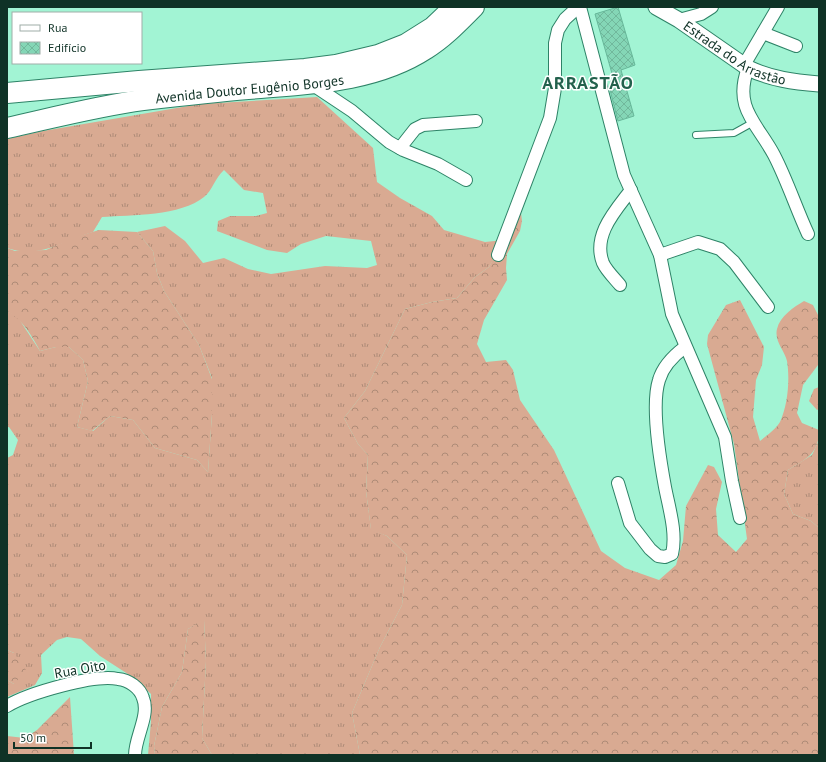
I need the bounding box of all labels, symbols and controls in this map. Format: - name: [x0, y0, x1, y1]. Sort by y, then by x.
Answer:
- legend: [12, 12, 142, 64]
- street label: Estrada do Arrastão: [680, 17, 788, 89]
- text: Rua: [48, 20, 67, 35]
- text: Edifício: [48, 40, 86, 55]
- street label: Avenida Doutor Eugênio Borges: [154, 70, 345, 108]
- district label: ARRASTÃO: [542, 71, 634, 94]
- street label: Rua Oito: [53, 656, 107, 682]
- scale bar: [14, 724, 91, 750]
- text: 50 m: [20, 730, 46, 745]

